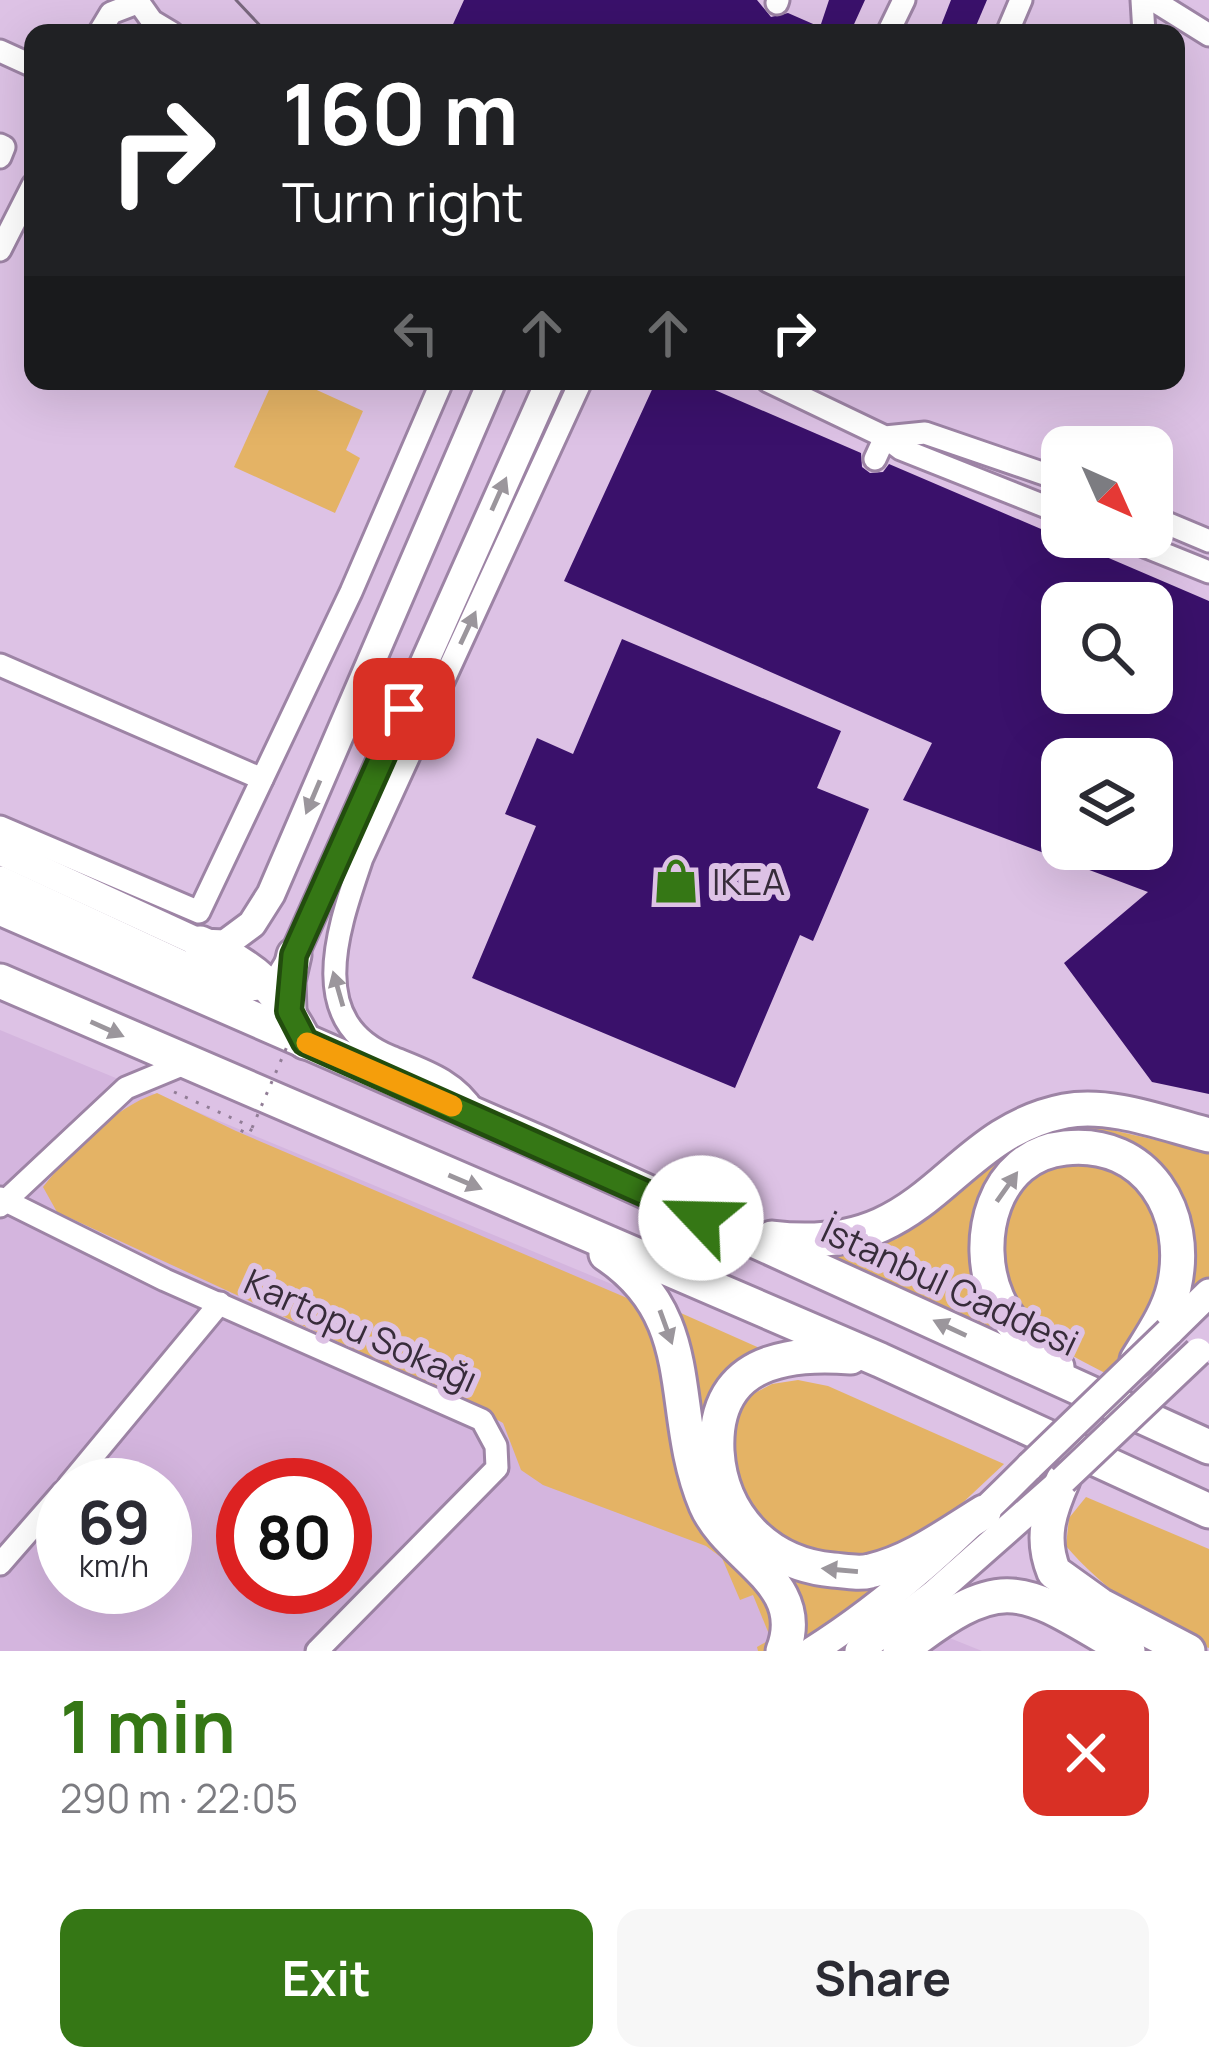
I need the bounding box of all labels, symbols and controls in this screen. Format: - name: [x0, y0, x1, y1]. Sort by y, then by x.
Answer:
- text: 160 m: [282, 55, 519, 170]
- icon: right: [84, 72, 240, 228]
- text: Turn right: [282, 164, 524, 238]
- icon: left: [383, 300, 449, 366]
- icon: ahead: [509, 300, 575, 366]
- icon: ahead: [635, 300, 701, 366]
- icon: right: [761, 300, 827, 366]
- north arrow: [1041, 426, 1173, 558]
- map controls: [1041, 426, 1173, 870]
- one-way arrow: [490, 477, 510, 512]
- button: search: [1041, 582, 1173, 714]
- one-way arrow: [458, 610, 478, 645]
- pin: [353, 658, 455, 760]
- icon: arrive: [371, 676, 437, 742]
- button: layers: [1041, 738, 1173, 870]
- one-way arrow: [302, 779, 322, 814]
- shop icon: IKEA: [651, 856, 701, 906]
- place label: IKEA: [712, 857, 785, 906]
- one-way arrow: [327, 970, 346, 1007]
- one-way arrow: [90, 1019, 125, 1039]
- position arrow: [638, 1155, 764, 1281]
- one-way arrow: [995, 1171, 1018, 1203]
- one-way arrow: [448, 1173, 483, 1193]
- street label: İstanbul Caddesi: [814, 1205, 1086, 1367]
- street label: Kartopu Sokağı: [237, 1257, 485, 1403]
- one-way arrow: [657, 1309, 676, 1345]
- one-way arrow: [932, 1318, 967, 1338]
- speed limit sign: 80: [216, 1458, 372, 1614]
- text: 69: [77, 1480, 151, 1562]
- text: km/h: [79, 1545, 149, 1586]
- one-way arrow: [821, 1561, 858, 1580]
- text: 1 min: [60, 1676, 236, 1775]
- button: close: [1023, 1690, 1149, 1816]
- text: 290 m · 22:05: [60, 1771, 298, 1825]
- button: Exit: [60, 1909, 593, 2047]
- button: Share: [617, 1909, 1149, 2047]

